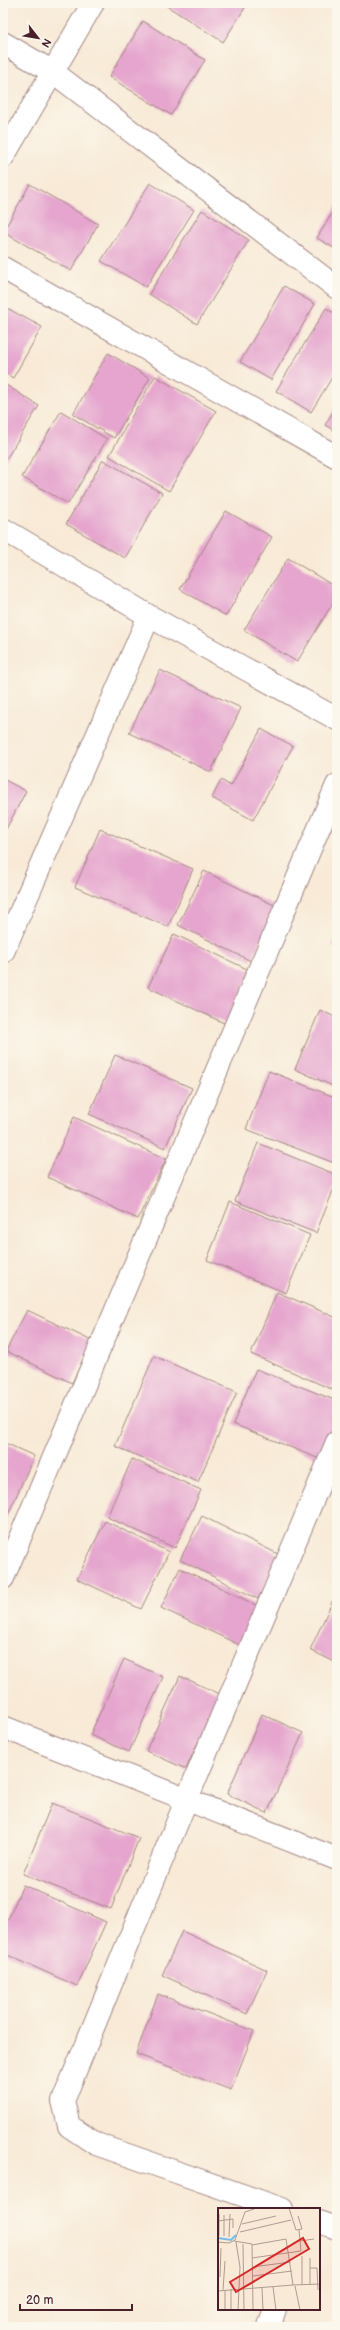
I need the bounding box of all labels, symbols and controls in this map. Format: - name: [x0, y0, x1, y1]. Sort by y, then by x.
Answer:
- north arrow: [18, 18, 58, 58]
- text: N: [38, 36, 54, 50]
- inset map: [218, 2208, 320, 2310]
- scale bar: [20, 2286, 132, 2312]
- text: 20 m: [26, 2293, 53, 2308]

